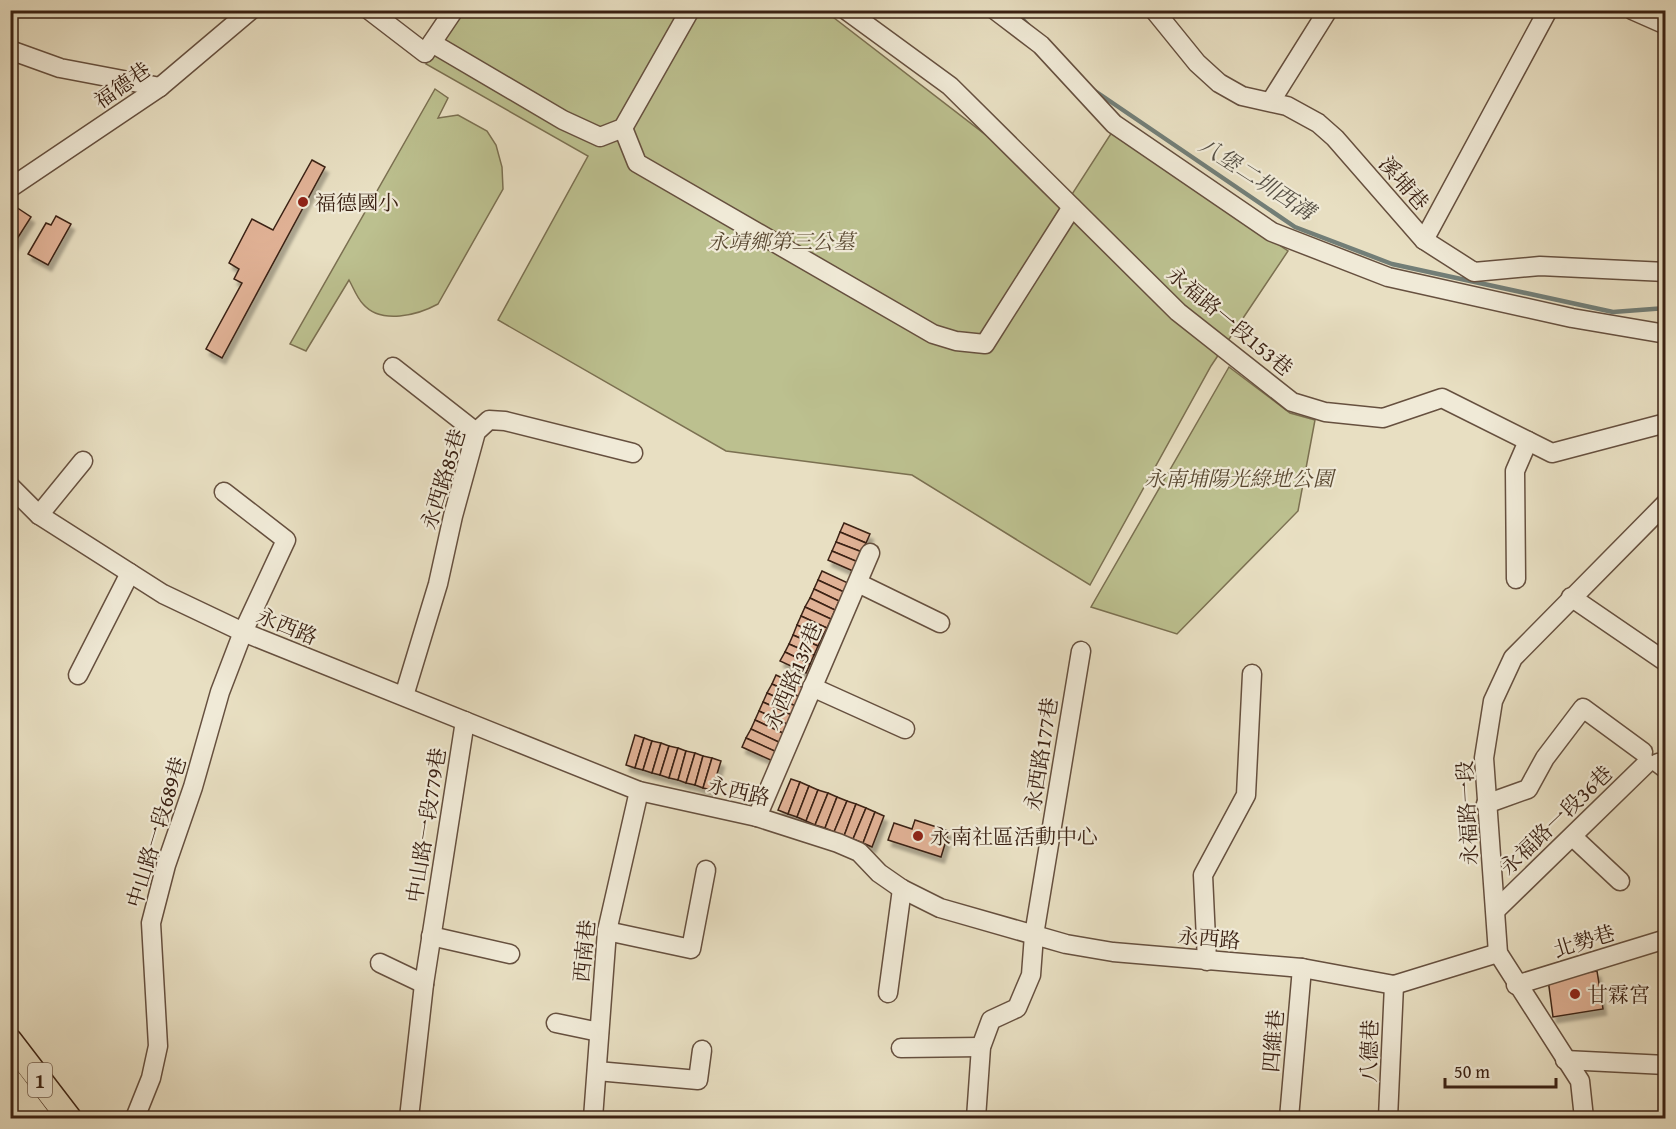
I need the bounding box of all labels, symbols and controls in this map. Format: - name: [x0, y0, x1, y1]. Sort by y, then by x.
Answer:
- street label: 福德巷: [87, 54, 157, 116]
- water label: 八堡二圳西溝: [1193, 129, 1324, 229]
- street label: 溪埔巷: [1372, 149, 1436, 217]
- place label: 福德國小: [315, 187, 399, 218]
- marker: 福德國小: [296, 195, 310, 209]
- park label: 永靖鄉第三公墓: [708, 226, 857, 257]
- street label: 永福路一段153巷: [1160, 259, 1300, 383]
- street label: 永西路85巷: [413, 425, 473, 533]
- park label: 永南埔陽光綠地公園: [1145, 463, 1336, 494]
- street label: 永西路: [252, 600, 322, 652]
- street label: 永西路137巷: [756, 617, 830, 735]
- street label: 永西路177巷: [1017, 695, 1065, 813]
- street label: 中山路一段779巷: [398, 745, 454, 905]
- street label: 中山路一段689巷: [118, 753, 194, 911]
- street label: 永福路一段36巷: [1493, 758, 1619, 882]
- street label: 永福路一段: [1449, 760, 1485, 866]
- street label: 永西路: [705, 769, 773, 813]
- place label: 永南社區活動中心: [930, 821, 1098, 852]
- marker: 永南社區活動中心: [911, 829, 925, 843]
- street label: 北勢巷: [1549, 917, 1619, 965]
- street label: 西南巷: [565, 918, 603, 984]
- street label: 永西路: [1176, 920, 1242, 956]
- place label: 甘霖宮: [1587, 979, 1650, 1010]
- marker: 甘霖宮: [1568, 987, 1582, 1001]
- street label: 四維巷: [1255, 1008, 1291, 1074]
- street label: 八德巷: [1352, 1019, 1386, 1083]
- scale bar: [1445, 1051, 1556, 1089]
- text: 50 m: [1454, 1058, 1490, 1085]
- road number: 1: [28, 1063, 52, 1097]

